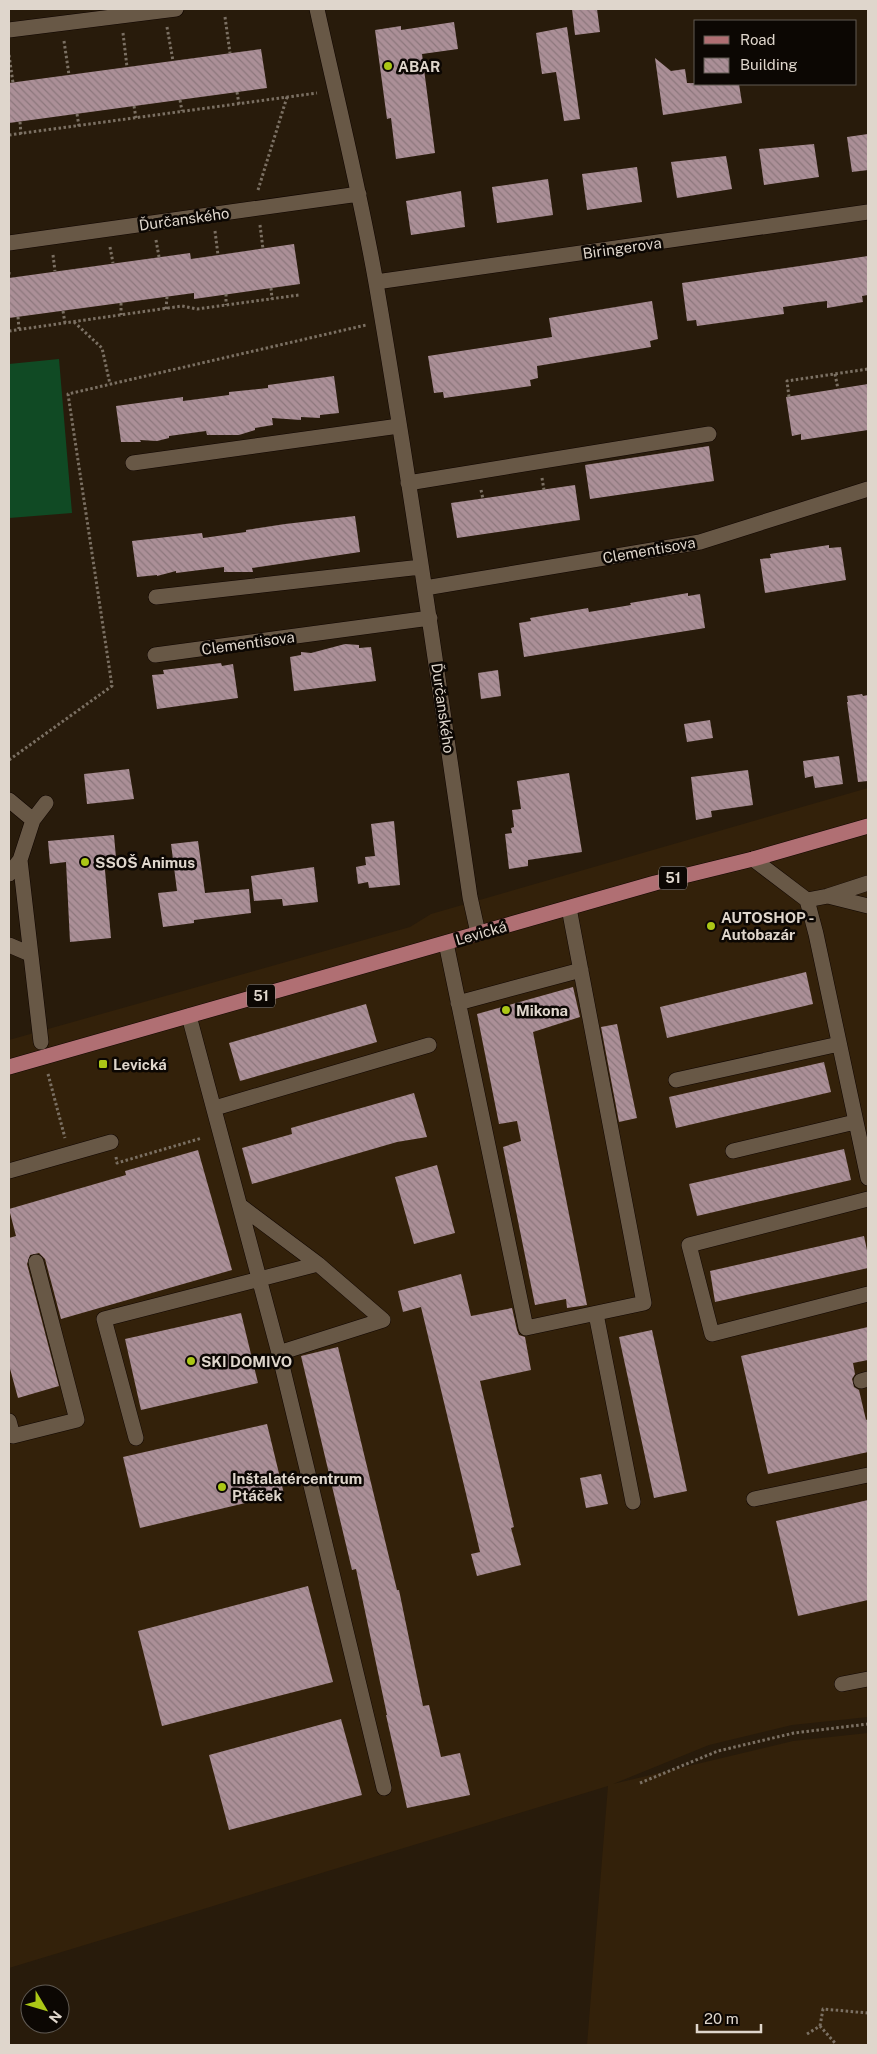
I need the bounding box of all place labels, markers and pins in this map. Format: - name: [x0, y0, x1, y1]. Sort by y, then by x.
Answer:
- place label: ABAR: [398, 58, 440, 75]
- marker: ABAR: [382, 60, 394, 72]
- place label: SSOŠ Animus: [95, 854, 195, 871]
- marker: SSOŠ Animus: [79, 856, 91, 868]
- place label: AUTOSHOP - Autobazár: [721, 909, 814, 943]
- marker: AUTOSHOP - Autobazár: [705, 920, 717, 932]
- place label: Mikona: [516, 1002, 568, 1019]
- marker: Mikona: [500, 1004, 512, 1016]
- place label: Levická: [113, 1056, 167, 1073]
- marker: Levická: [97, 1058, 109, 1070]
- place label: SKI DOMIVO: [201, 1353, 292, 1370]
- marker: SKI DOMIVO: [185, 1355, 197, 1367]
- place label: Inštalatércentrum Ptáček: [232, 1470, 362, 1504]
- marker: Inštalatércentrum Ptáček: [216, 1481, 228, 1493]

